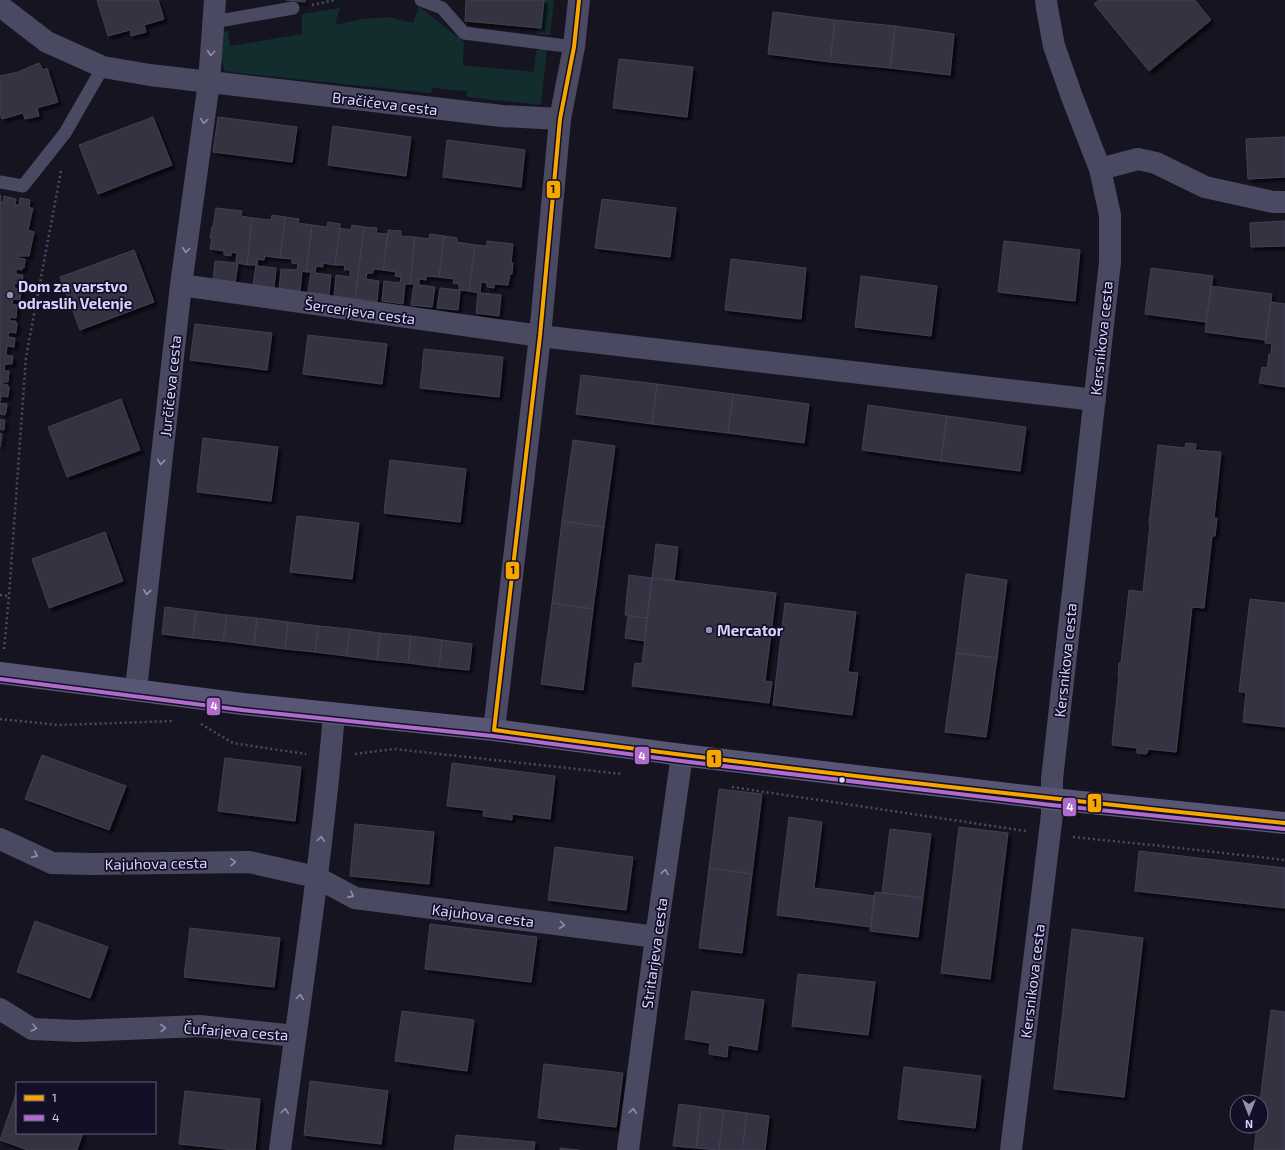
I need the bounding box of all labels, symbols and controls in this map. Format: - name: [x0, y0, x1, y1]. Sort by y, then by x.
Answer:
- one-way arrow: [207, 50, 216, 56]
- street label: Bračičeva cesta: [331, 88, 439, 118]
- one-way arrow: [200, 118, 209, 124]
- line badge: 1: [546, 180, 561, 199]
- text: 1: [551, 182, 555, 195]
- one-way arrow: [182, 247, 191, 253]
- place label: Dom za varstvo odraslih Velenje: [18, 277, 132, 312]
- street label: Kersnikova cesta: [1086, 280, 1116, 396]
- marker: Dom za varstvo odraslih Velenje: [5, 290, 15, 300]
- street label: Šercerjeva cesta: [303, 294, 417, 329]
- street label: Jurčičeva cesta: [156, 334, 184, 438]
- one-way arrow: [157, 459, 166, 465]
- line badge: 1: [505, 561, 520, 580]
- text: 1: [511, 563, 515, 576]
- one-way arrow: [143, 589, 152, 595]
- street label: Kersnikova cesta: [1050, 602, 1080, 718]
- place label: Mercator: [717, 621, 784, 639]
- marker: Mercator: [704, 625, 714, 635]
- line badge: 4: [206, 697, 221, 716]
- text: 4: [210, 699, 218, 712]
- line badge: 4: [634, 746, 650, 765]
- text: 4: [638, 749, 646, 762]
- line badge: 1: [706, 749, 722, 768]
- text: 1: [712, 752, 716, 765]
- unlabelled marker: [837, 775, 847, 785]
- line badge: 1: [1087, 793, 1102, 813]
- text: 1: [1093, 796, 1097, 809]
- line badge: 4: [1062, 797, 1077, 817]
- text: 4: [1066, 800, 1074, 813]
- one-way arrow: [316, 836, 325, 842]
- one-way arrow: [31, 851, 38, 858]
- street label: Kajuhova cesta: [104, 853, 208, 874]
- one-way arrow: [230, 858, 236, 866]
- one-way arrow: [660, 868, 669, 875]
- one-way arrow: [346, 890, 354, 898]
- street label: Stritarjeva cesta: [637, 896, 672, 1010]
- street label: Kajuhova cesta: [431, 900, 535, 931]
- one-way arrow: [559, 920, 565, 929]
- street label: Kersnikova cesta: [1016, 923, 1048, 1039]
- one-way arrow: [295, 994, 304, 1000]
- street label: Čufarjeva cesta: [183, 1018, 289, 1045]
- one-way arrow: [30, 1023, 37, 1032]
- one-way arrow: [160, 1023, 166, 1032]
- legend: [16, 1082, 156, 1134]
- text: 1: [52, 1090, 57, 1104]
- north arrow: [1229, 1094, 1269, 1134]
- one-way arrow: [280, 1108, 289, 1114]
- one-way arrow: [628, 1108, 637, 1114]
- text: 4: [52, 1110, 59, 1124]
- text: N: [1245, 1118, 1253, 1131]

